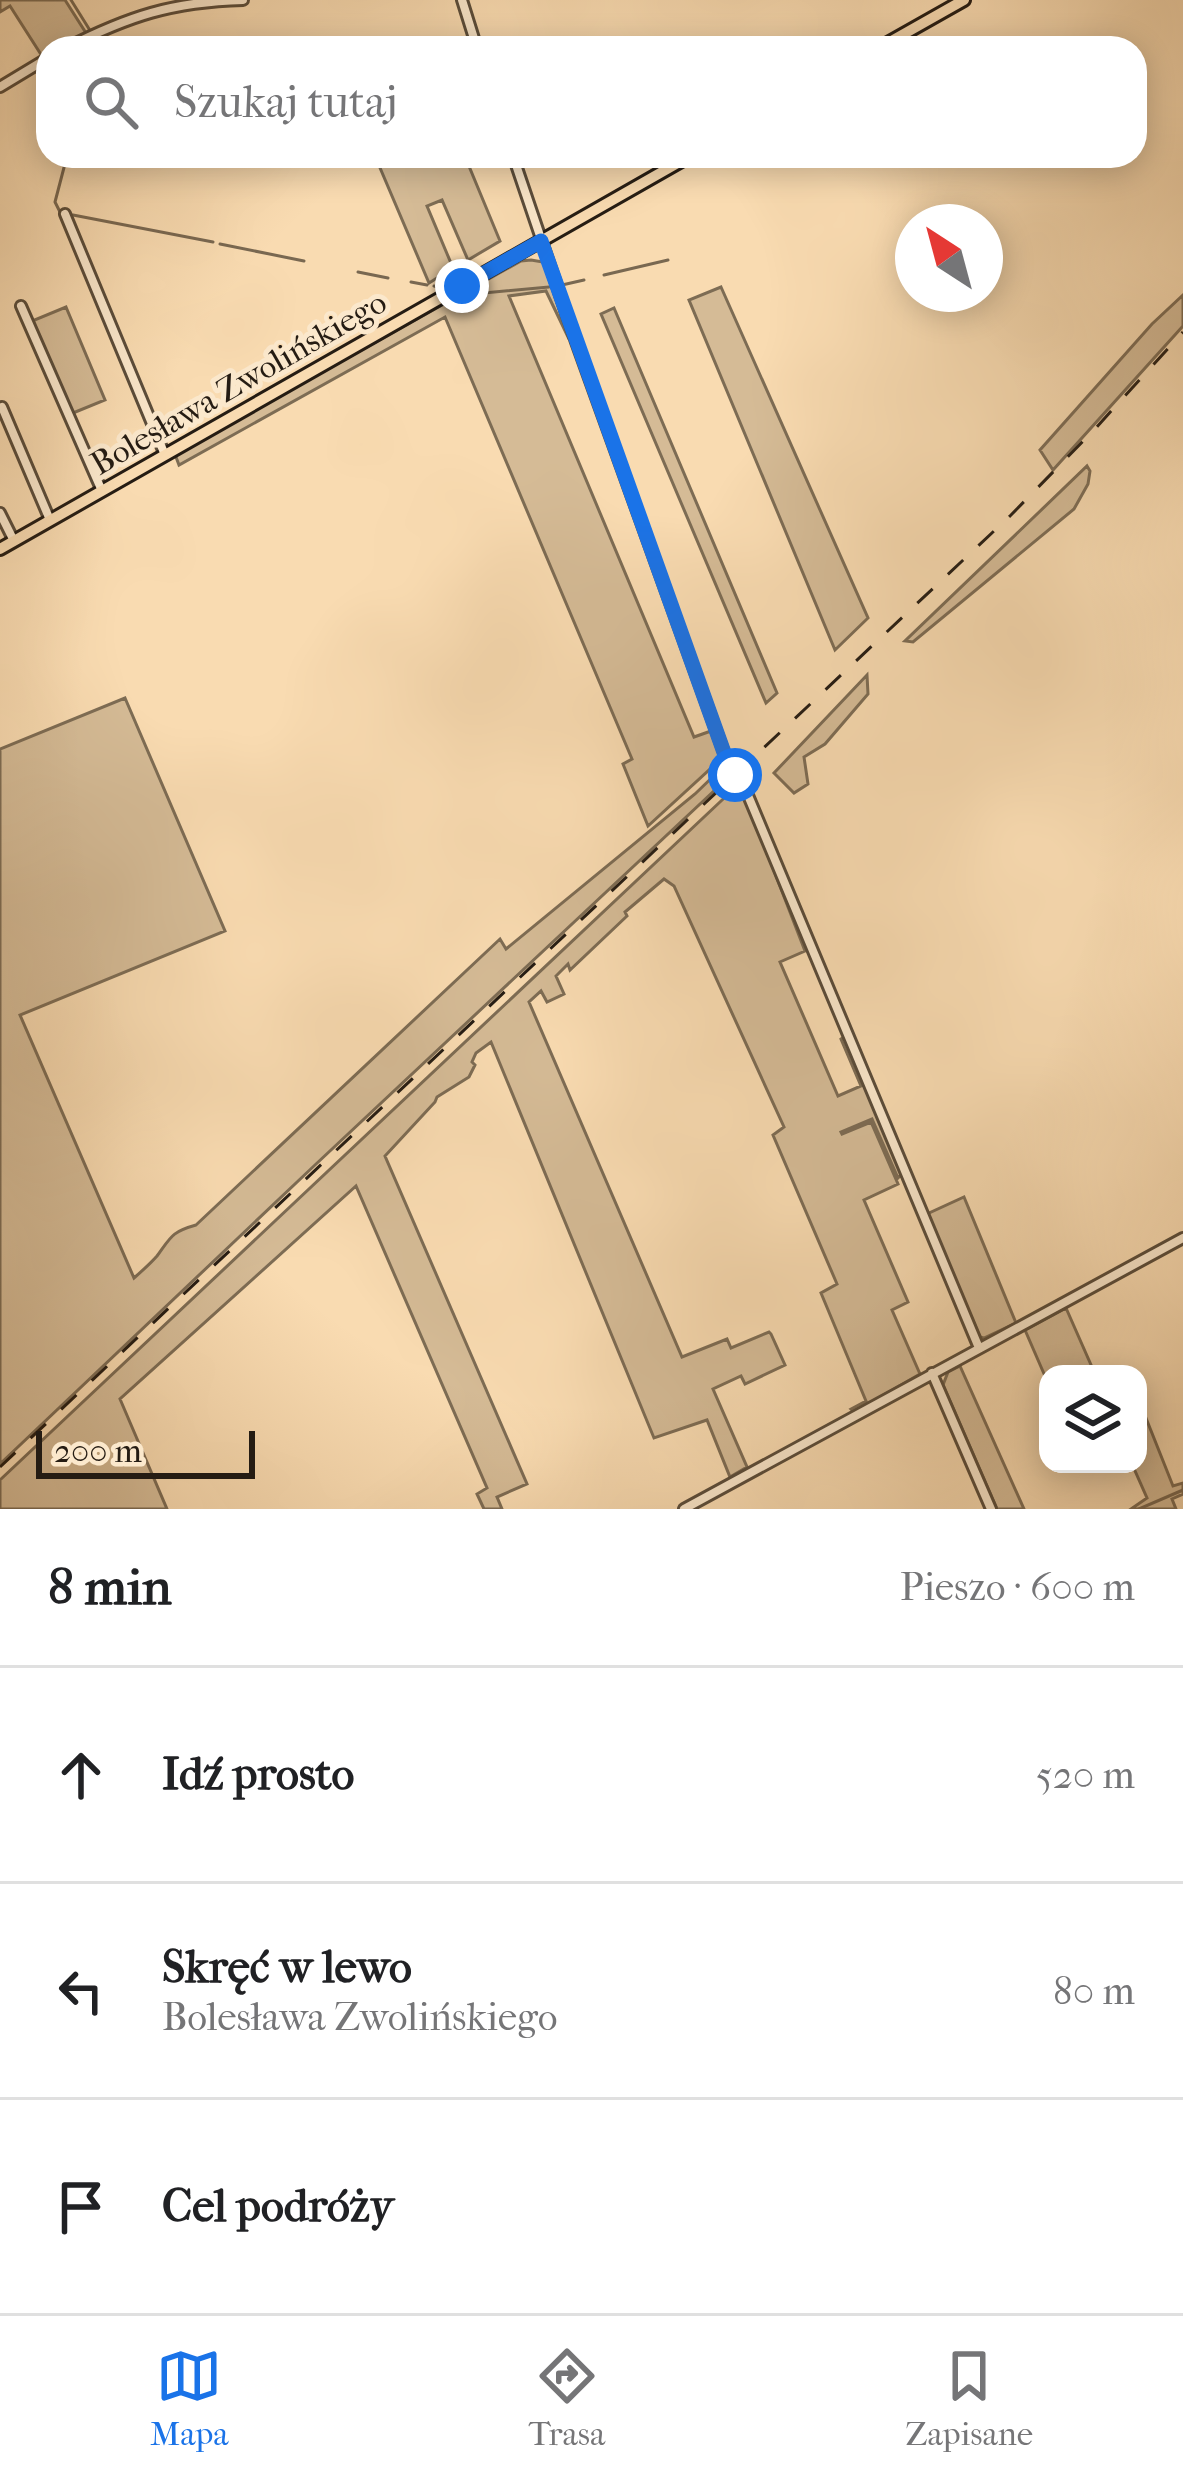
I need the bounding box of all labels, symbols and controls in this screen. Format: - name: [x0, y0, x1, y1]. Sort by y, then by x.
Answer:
- search box: [36, 36, 1147, 168]
- icon: search: [78, 69, 144, 135]
- text: Szukaj tutaj: [174, 76, 397, 129]
- north arrow: [895, 204, 1003, 312]
- route end: [435, 259, 489, 313]
- street label: Bolesława Zwolińskiego: [84, 283, 393, 484]
- route start: [708, 748, 762, 802]
- map controls: [1039, 1365, 1147, 1473]
- button: layers: [1039, 1365, 1147, 1473]
- scale bar: [36, 1425, 255, 1478]
- text: 200 m: [54, 1432, 142, 1471]
- text: 8 min: [48, 1557, 172, 1617]
- text: Pieszo · 600 m: [900, 1564, 1135, 1610]
- icon: ahead: [48, 1742, 114, 1808]
- text: Idź prosto: [162, 1748, 354, 1801]
- text: 520 m: [1036, 1752, 1135, 1798]
- text: Skręć w lewo: [162, 1941, 412, 1994]
- icon: left: [48, 1958, 114, 2024]
- text: 80 m: [1053, 1968, 1135, 2014]
- text: Bolesława Zwolińskiego: [162, 1994, 558, 2040]
- icon: arrive: [48, 2174, 114, 2240]
- text: Cel podróży: [162, 2180, 394, 2233]
- tab: Mapa: [150, 2343, 229, 2454]
- tab: Trasa: [529, 2343, 605, 2454]
- tab: Zapisane: [905, 2343, 1033, 2454]

